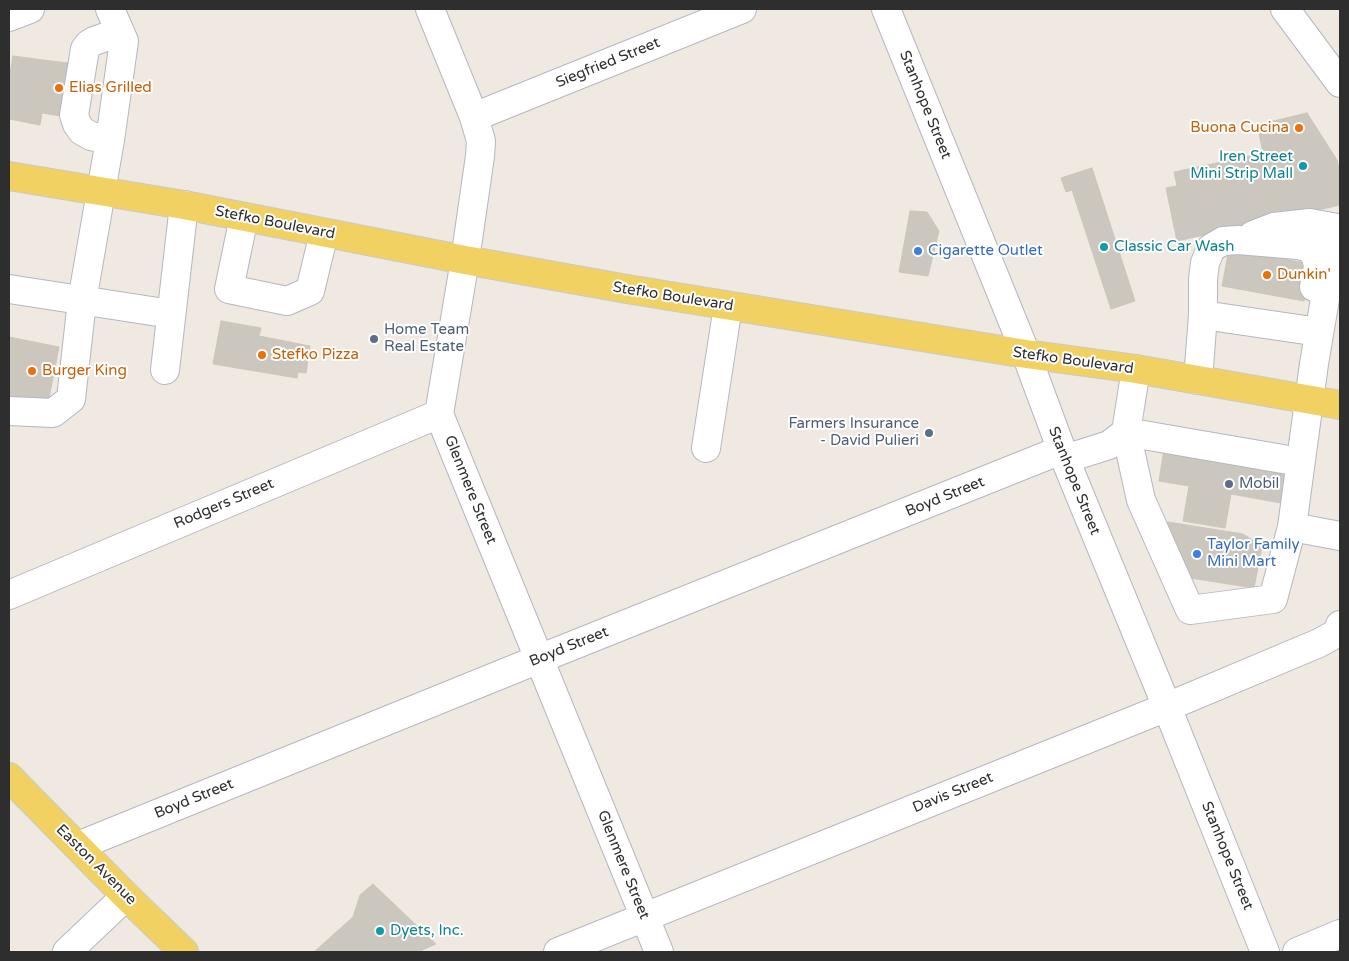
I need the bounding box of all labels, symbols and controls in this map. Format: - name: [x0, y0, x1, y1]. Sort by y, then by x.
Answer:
- street label: Siegfried Street: [553, 34, 663, 92]
- street label: Stanhope Street: [895, 48, 955, 162]
- place label: Elias Grilled: [69, 79, 152, 97]
- marker: Elias Grilled: [53, 82, 65, 94]
- place label: Buona Cucina: [1190, 119, 1289, 137]
- marker: Buona Cucina: [1293, 122, 1305, 134]
- place label: Iren Street Mini Strip Mall: [1190, 148, 1293, 183]
- marker: Iren Street Mini Strip Mall: [1297, 160, 1309, 172]
- street label: Stefko Boulevard: [213, 203, 337, 243]
- place label: Classic Car Wash: [1114, 238, 1234, 256]
- marker: Classic Car Wash: [1098, 241, 1110, 253]
- place label: Cigarette Outlet: [928, 242, 1043, 260]
- marker: Cigarette Outlet: [912, 245, 924, 257]
- place label: Dunkin': [1277, 266, 1331, 284]
- marker: Dunkin': [1261, 269, 1273, 281]
- street label: Stefko Boulevard: [611, 279, 735, 315]
- place label: Home Team Real Estate: [384, 321, 469, 356]
- marker: Home Team Real Estate: [368, 333, 380, 345]
- street label: Stefko Boulevard: [1011, 344, 1135, 378]
- place label: Stefko Pizza: [272, 346, 359, 364]
- marker: Stefko Pizza: [256, 349, 268, 361]
- place label: Burger King: [42, 362, 127, 380]
- marker: Burger King: [26, 365, 38, 377]
- place label: Farmers Insurance - David Pulieri: [788, 415, 919, 450]
- street label: Stanhope Street: [1044, 424, 1104, 538]
- marker: Farmers Insurance - David Pulieri: [923, 427, 935, 439]
- street label: Glenmere Street: [440, 433, 500, 547]
- street label: Boyd Street: [903, 473, 987, 521]
- street label: Rodgers Street: [171, 475, 277, 533]
- place label: Mobil: [1239, 475, 1279, 493]
- marker: Mobil: [1223, 478, 1235, 490]
- place label: Taylor Family Mini Mart: [1207, 536, 1299, 571]
- marker: Taylor Family Mini Mart: [1191, 548, 1203, 560]
- street label: Boyd Street: [527, 623, 611, 671]
- street label: Davis Street: [910, 769, 996, 817]
- street label: Boyd Street: [152, 775, 236, 823]
- street label: Stanhope Street: [1197, 799, 1257, 913]
- street label: Glenmere Street: [593, 808, 653, 922]
- street label: Easton Avenue: [52, 821, 140, 909]
- place label: Dyets, Inc.: [390, 922, 464, 940]
- marker: Dyets, Inc.: [374, 925, 386, 937]

